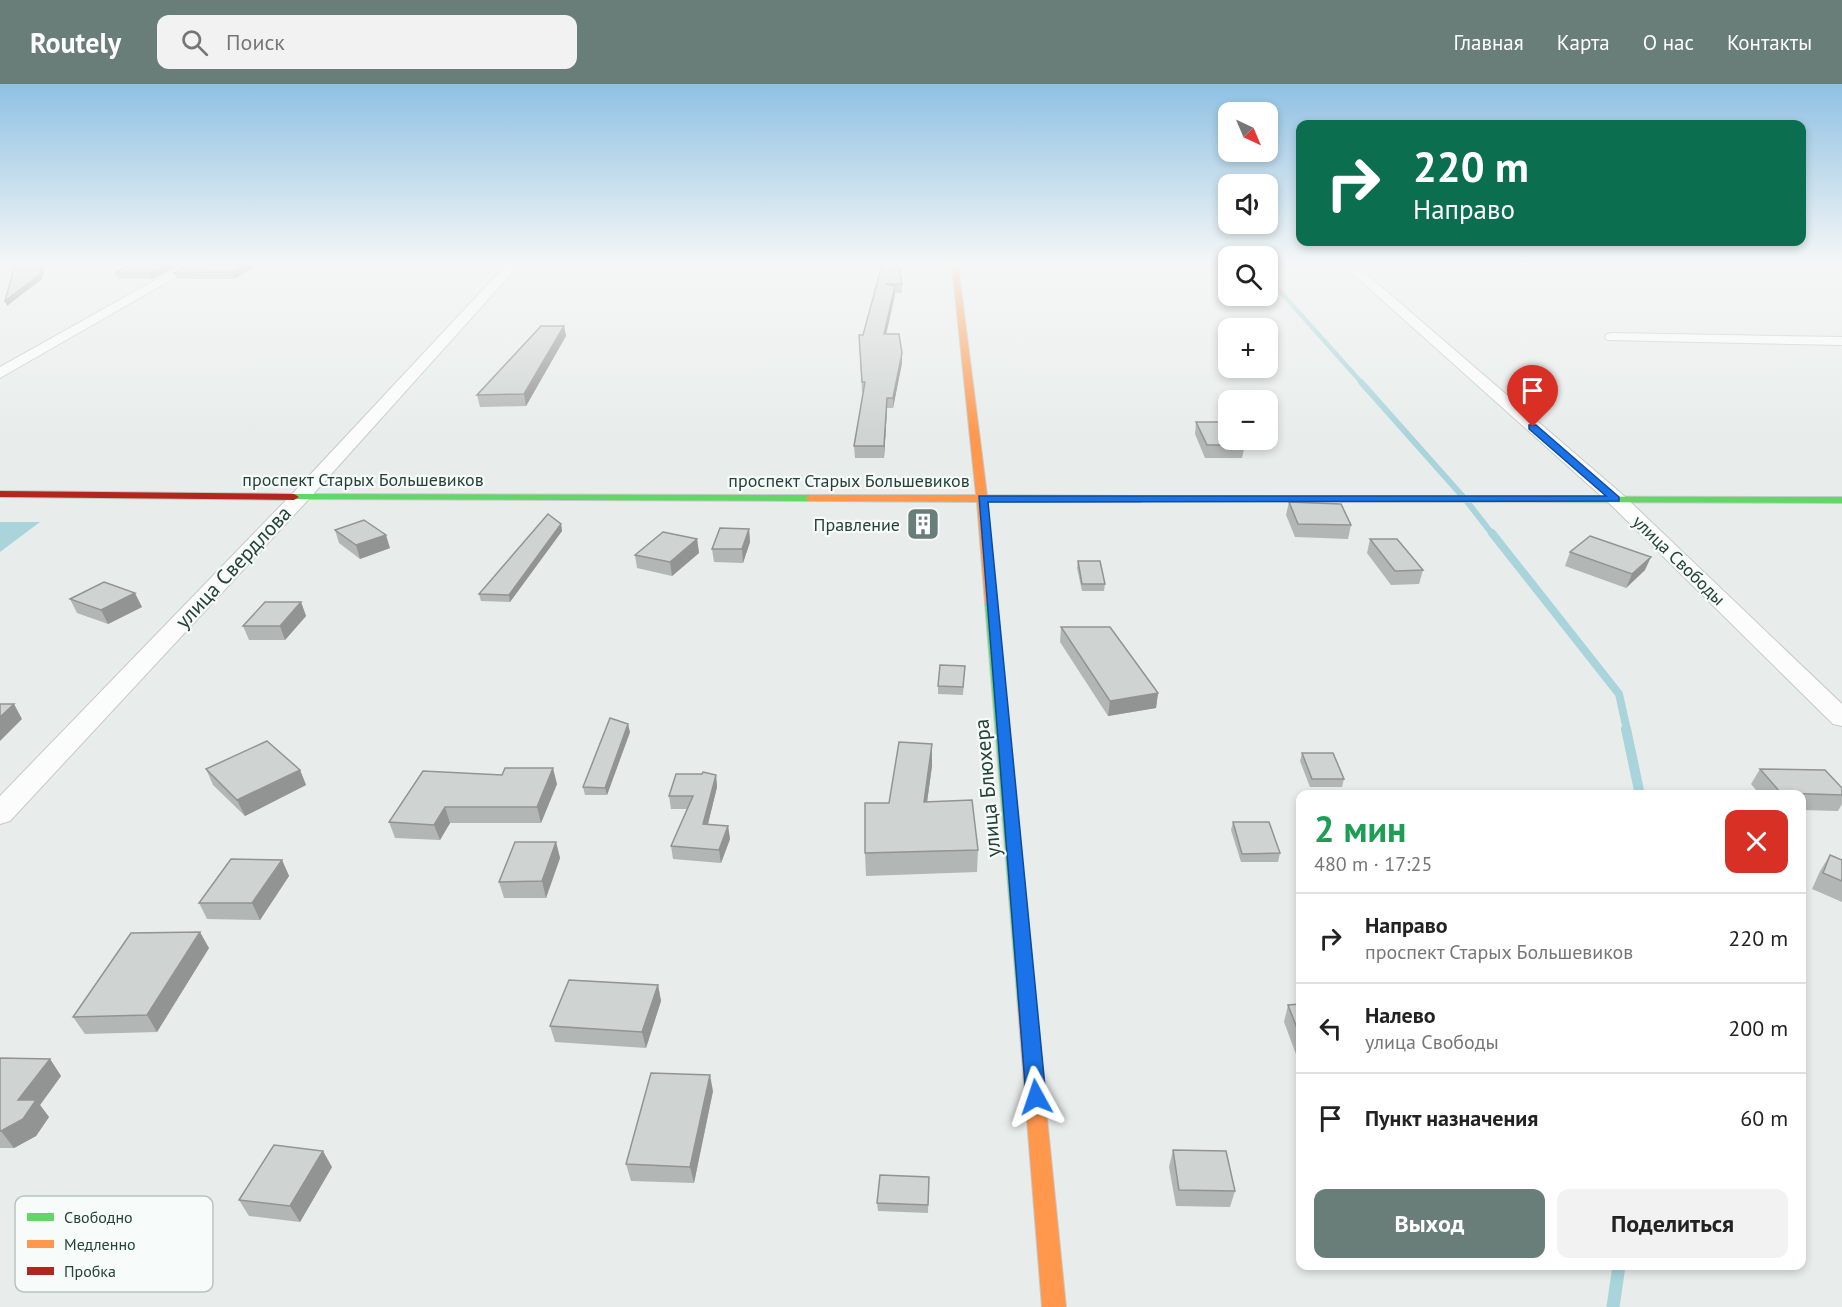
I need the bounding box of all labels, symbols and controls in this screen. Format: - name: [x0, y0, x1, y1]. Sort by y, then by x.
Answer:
- search box: [157, 15, 577, 69]
- text: Routely: [30, 24, 121, 61]
- icon: search: [178, 26, 211, 59]
- text: Поиск: [226, 28, 285, 56]
- text: Главная: [1453, 29, 1524, 56]
- text: Карта: [1557, 29, 1610, 56]
- text: О нас: [1643, 29, 1694, 56]
- text: Контакты: [1727, 29, 1812, 56]
- north arrow: [1218, 102, 1278, 162]
- map controls: [1218, 102, 1278, 450]
- text: 220 m: [1413, 139, 1529, 194]
- icon: right: [1314, 144, 1392, 222]
- button: sound: [1218, 174, 1278, 234]
- text: Направо: [1413, 192, 1515, 226]
- button: search: [1218, 246, 1278, 306]
- button: +: [1218, 318, 1278, 378]
- pin: [1507, 365, 1558, 427]
- icon: arrive: [1516, 374, 1549, 407]
- button: −: [1218, 390, 1278, 450]
- street label: проспект Старых Большевиков: [242, 468, 484, 491]
- street label: проспект Старых Большевиков: [728, 469, 970, 492]
- street label: улица Свердлова: [169, 500, 297, 634]
- building icon: Правление: [905, 506, 941, 542]
- street label: улица Свободы: [1628, 510, 1730, 610]
- place label: Правление: [814, 513, 900, 536]
- street label: улица Блюхера: [968, 718, 1006, 858]
- text: 2 мин: [1314, 805, 1406, 852]
- button: close: [1725, 810, 1788, 873]
- text: 480 m · 17:25: [1314, 851, 1432, 877]
- text: Направо: [1365, 911, 1448, 939]
- icon: right: [1314, 922, 1347, 955]
- text: 220 m: [1728, 924, 1788, 952]
- text: проспект Старых Большевиков: [1365, 939, 1633, 965]
- text: Налево: [1365, 1001, 1436, 1029]
- icon: left: [1314, 1012, 1347, 1045]
- text: 200 m: [1728, 1014, 1788, 1042]
- text: улица Свободы: [1365, 1029, 1499, 1055]
- position arrow: [1004, 1065, 1068, 1129]
- icon: arrive: [1314, 1102, 1347, 1135]
- text: Пункт назначения: [1365, 1104, 1538, 1132]
- text: 60 m: [1740, 1104, 1788, 1132]
- button: Выход: [1314, 1189, 1545, 1258]
- button: Поделиться: [1557, 1189, 1788, 1258]
- legend: [15, 1196, 213, 1292]
- text: Свободно: [64, 1207, 133, 1227]
- text: Медленно: [64, 1234, 136, 1254]
- text: Пробка: [64, 1261, 116, 1281]

